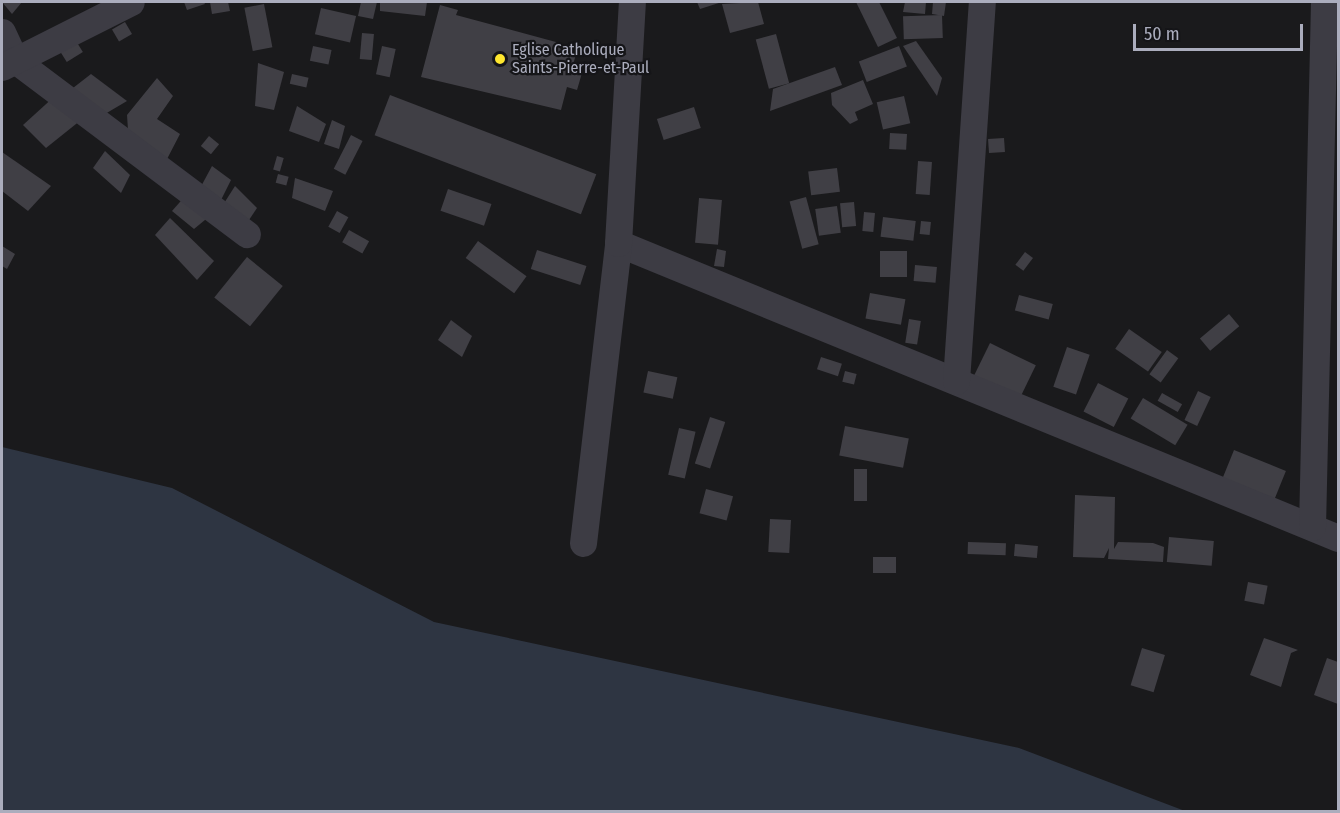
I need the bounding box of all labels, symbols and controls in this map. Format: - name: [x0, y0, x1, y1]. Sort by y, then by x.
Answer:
- scale bar: [1136, 12, 1306, 50]
- text: 50 m: [1144, 23, 1180, 45]
- place label: Eglise Catholique Saints-Pierre-et-Paul: [512, 40, 649, 78]
- marker: Eglise Catholique Saints-Pierre-et-Paul: [493, 52, 507, 66]

